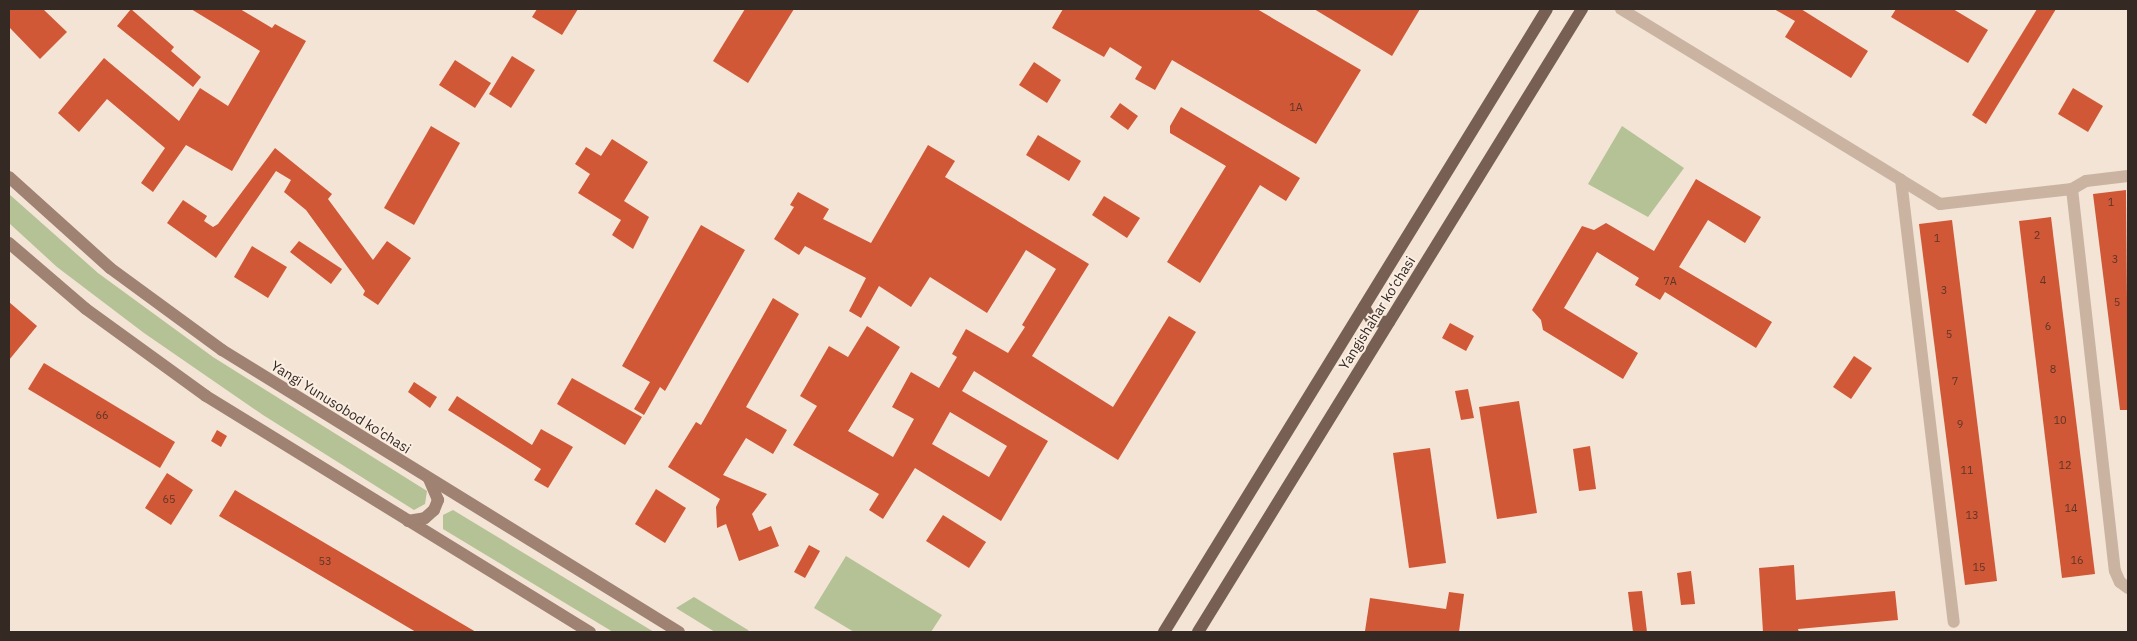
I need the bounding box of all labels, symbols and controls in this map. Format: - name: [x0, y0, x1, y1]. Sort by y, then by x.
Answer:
- house number: 1A: [1289, 100, 1303, 114]
- house number: 1: [2108, 195, 2114, 209]
- house number: 2: [2034, 228, 2040, 242]
- house number: 1: [1934, 231, 1940, 245]
- house number: 3: [2112, 252, 2118, 266]
- street label: Yangishahar ko‘chasi: [1335, 253, 1419, 373]
- house number: 4: [2040, 273, 2046, 287]
- house number: 7A: [1663, 274, 1677, 288]
- house number: 3: [1941, 283, 1947, 297]
- house number: 5: [2114, 295, 2120, 309]
- house number: 6: [2045, 319, 2051, 333]
- house number: 5: [1946, 327, 1952, 341]
- street label: Yangi Yunusobod ko'chasi: [268, 357, 414, 457]
- house number: 8: [2050, 362, 2056, 376]
- house number: 7: [1952, 374, 1958, 388]
- house number: 66: [95, 408, 109, 422]
- house number: 10: [2053, 413, 2067, 427]
- house number: 9: [1957, 417, 1963, 431]
- house number: 12: [2058, 458, 2072, 472]
- house number: 11: [1960, 463, 1974, 477]
- house number: 65: [162, 492, 176, 506]
- house number: 14: [2064, 501, 2078, 515]
- house number: 13: [1965, 508, 1979, 522]
- house number: 16: [2070, 553, 2084, 567]
- house number: 53: [318, 554, 332, 568]
- house number: 15: [1972, 560, 1986, 574]

